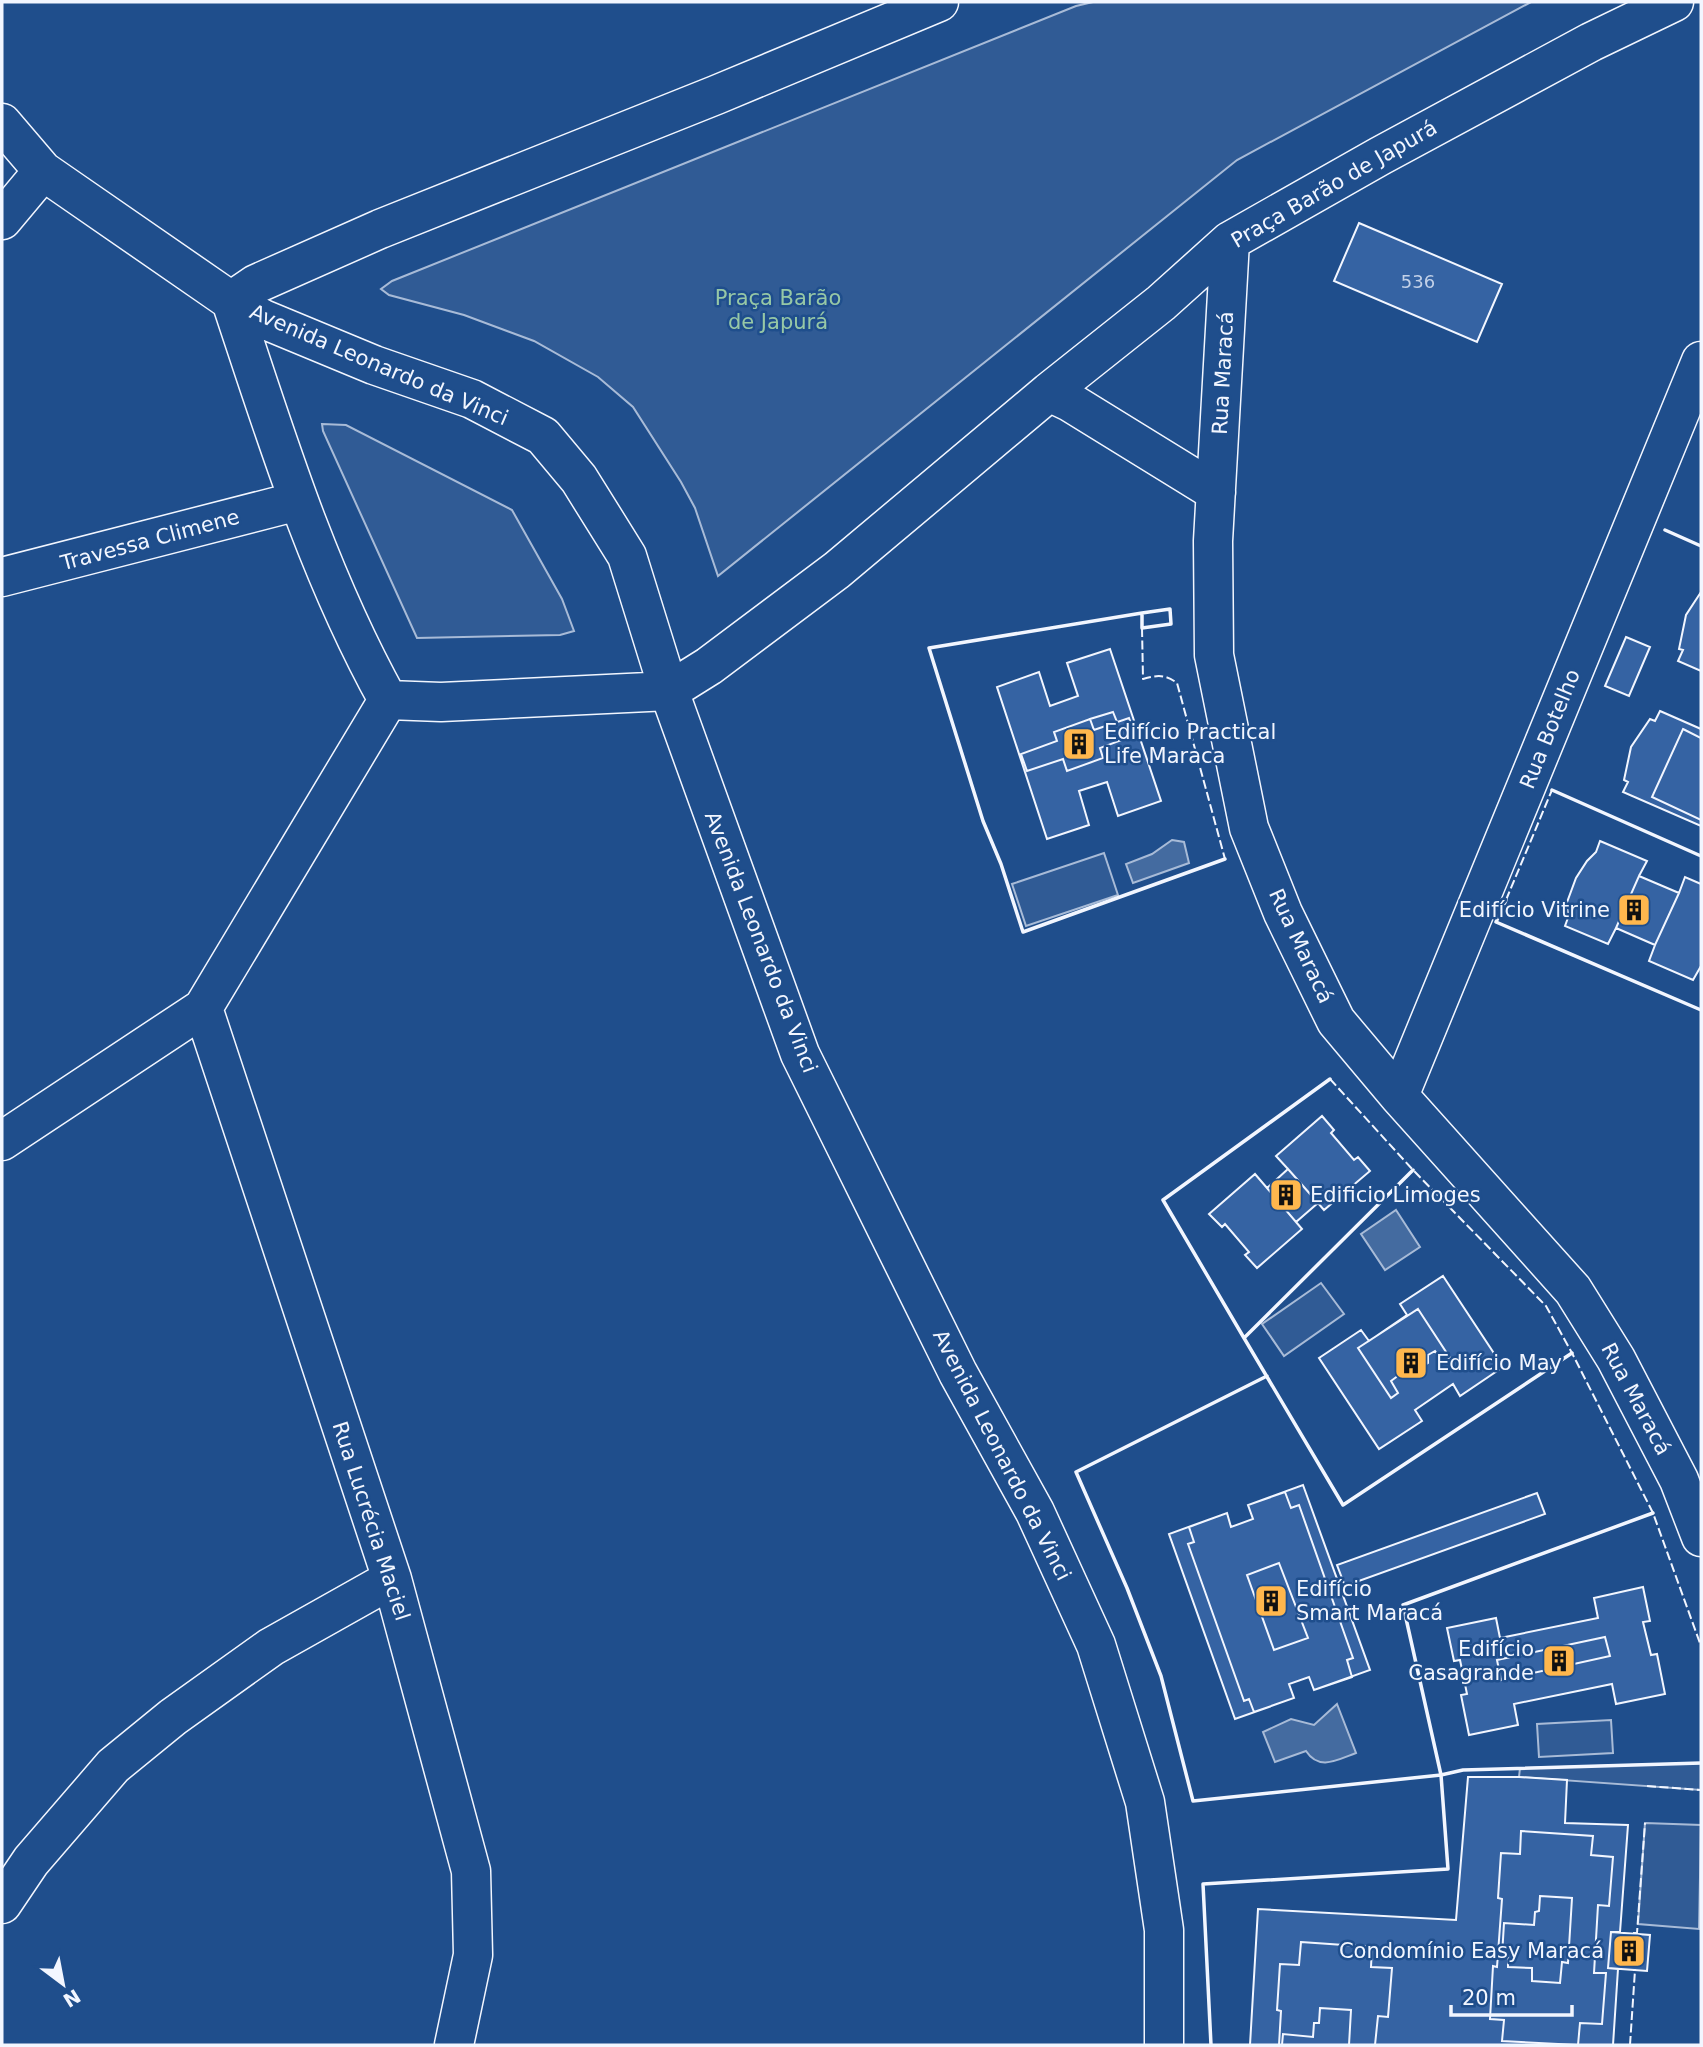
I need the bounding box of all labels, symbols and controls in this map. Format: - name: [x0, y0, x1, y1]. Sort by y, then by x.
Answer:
- street label: Praça Barão de Japurá: [1227, 115, 1441, 253]
- house number: 536: [1401, 271, 1435, 292]
- park label: Praça Barão de Japurá: [715, 286, 841, 334]
- street label: Avenida Leonardo da Vinci: [246, 300, 512, 430]
- street label: Rua Maracá: [1208, 311, 1238, 435]
- street label: Travessa Climene: [57, 505, 242, 576]
- street label: Rua Botelho: [1515, 666, 1585, 792]
- place label: Edifício Practical Life Maraca: [1104, 720, 1276, 768]
- building icon: Edifício Practical Life Maraca: [1060, 725, 1098, 763]
- street label: Avenida Leonardo da Vinci: [700, 808, 822, 1076]
- street label: Rua Maracá: [1264, 885, 1338, 1007]
- building icon: Edifício Vitrine: [1615, 891, 1653, 929]
- place label: Edifício Vitrine: [1459, 898, 1610, 922]
- building icon: Edificio Limoges: [1267, 1176, 1305, 1214]
- place label: Edificio Limoges: [1310, 1183, 1481, 1207]
- street label: Avenida Leonardo da Vinci: [928, 1326, 1076, 1584]
- street label: Rua Maracá: [1596, 1339, 1676, 1459]
- building icon: Edifício May: [1392, 1344, 1430, 1382]
- place label: Edifício May: [1436, 1351, 1562, 1375]
- street label: Rua Lucrécia Maciel: [327, 1418, 415, 1624]
- place label: Edifício Smart Maracá: [1296, 1577, 1443, 1625]
- building icon: Edifício Smart Maracá: [1252, 1582, 1290, 1620]
- place label: Edifício Casagrande: [1408, 1637, 1534, 1685]
- building icon: Edifício Casagrande: [1540, 1642, 1578, 1680]
- building icon: Condomínio Easy Maracá: [1610, 1932, 1648, 1970]
- place label: Condomínio Easy Maracá: [1339, 1939, 1604, 1963]
- north arrow: [28, 1949, 98, 2019]
- scale bar: [1451, 1974, 1572, 2018]
- text: N: [59, 1985, 85, 2012]
- text: 20 m: [1462, 1986, 1516, 2010]

